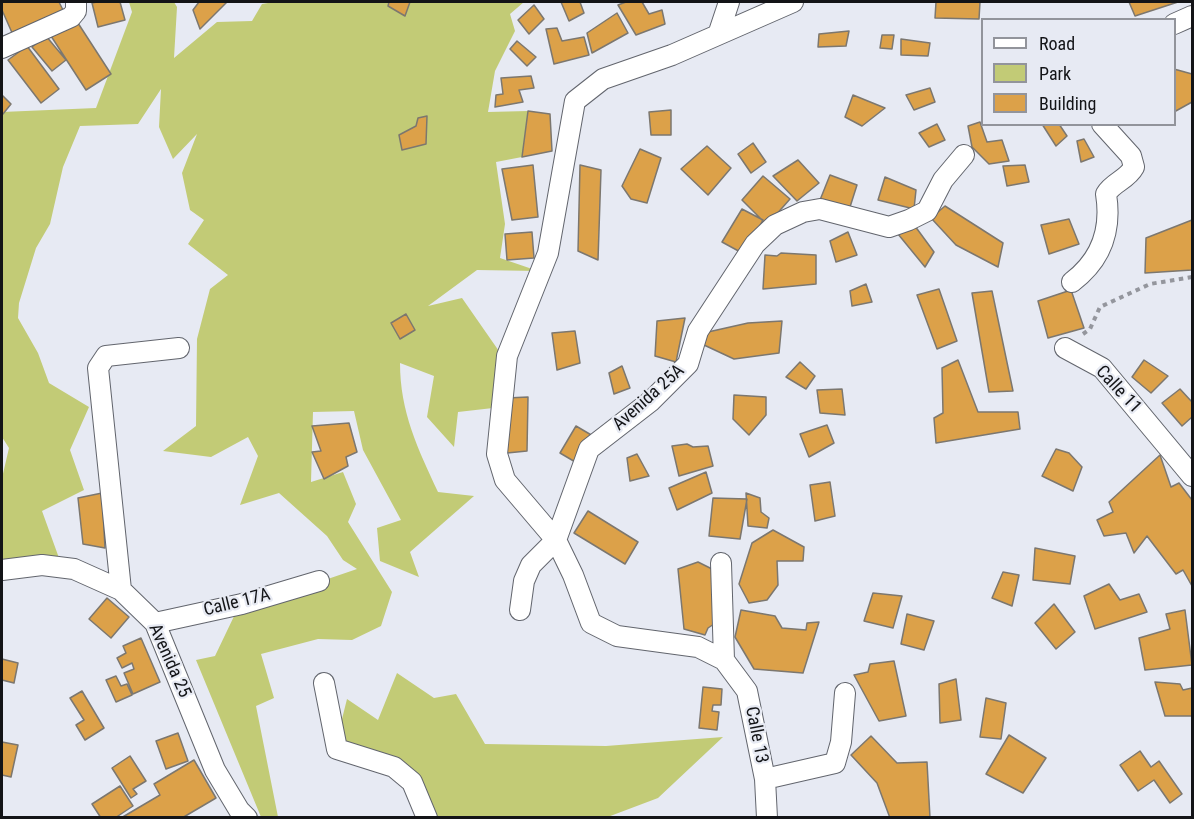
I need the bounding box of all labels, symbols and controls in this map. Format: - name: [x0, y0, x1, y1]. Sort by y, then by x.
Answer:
- legend: [981, 18, 1176, 126]
- text: Road: [1039, 33, 1075, 54]
- text: Park: [1039, 63, 1071, 84]
- text: Building: [1039, 93, 1096, 114]
- street label: Avenida 25A: [609, 360, 689, 436]
- street label: Calle 11: [1091, 362, 1145, 418]
- street label: Calle 17A: [201, 584, 273, 622]
- street label: Avenida 25: [143, 621, 195, 701]
- street label: Calle 13: [740, 705, 772, 765]

